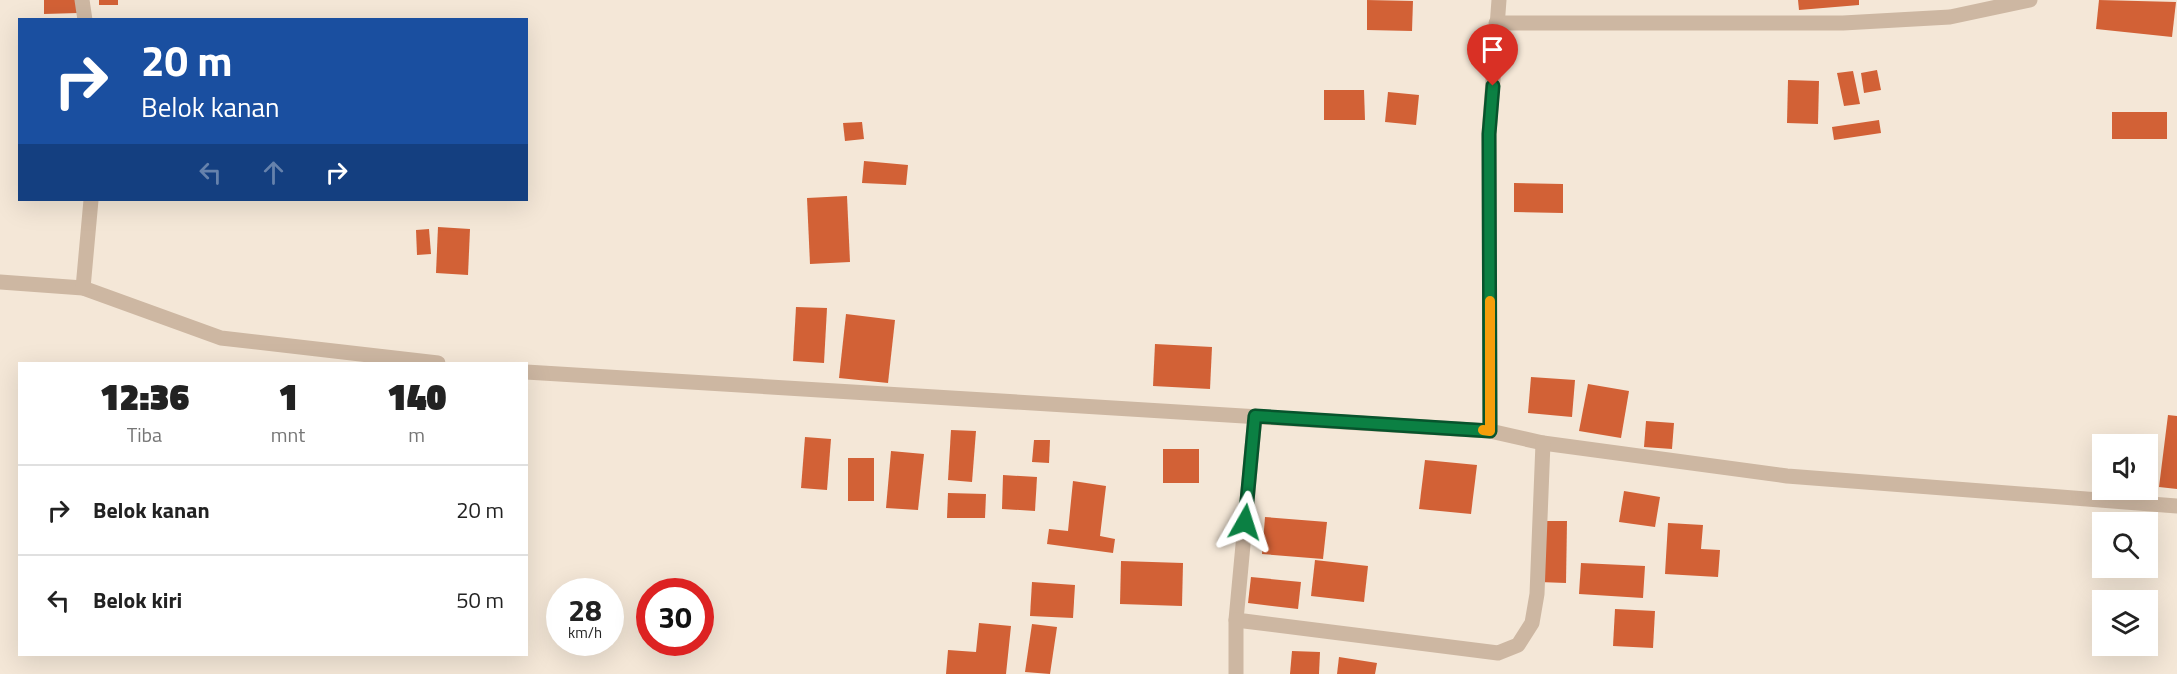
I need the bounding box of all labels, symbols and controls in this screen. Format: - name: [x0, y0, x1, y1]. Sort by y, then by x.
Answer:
- pin: [1467, 24, 1518, 86]
- text: 20 m: [141, 28, 233, 92]
- icon: arrive: [1476, 33, 1509, 66]
- icon: right: [42, 42, 120, 120]
- text: Belok kanan: [141, 86, 280, 127]
- icon: left: [194, 156, 227, 189]
- icon: ahead: [257, 156, 290, 189]
- icon: right: [320, 156, 353, 189]
- text: 12:36: [100, 369, 189, 424]
- text: 1: [278, 369, 298, 424]
- text: 140: [387, 369, 446, 424]
- text: Tiba: [127, 419, 162, 450]
- text: mnt: [271, 419, 305, 450]
- text: m: [408, 419, 425, 450]
- map controls: [2092, 434, 2158, 656]
- button: sound: [2092, 434, 2158, 500]
- position arrow: [1213, 490, 1277, 554]
- text: Belok kanan: [93, 493, 210, 527]
- text: 20 m: [456, 493, 504, 527]
- icon: right: [42, 494, 75, 527]
- button: search: [2092, 512, 2158, 578]
- speed limit sign: 30: [636, 578, 714, 656]
- text: Belok kiri: [93, 583, 182, 617]
- text: 50 m: [456, 583, 504, 617]
- icon: left: [42, 584, 75, 617]
- text: 28: [568, 587, 602, 633]
- button: layers: [2092, 590, 2158, 656]
- text: km/h: [568, 621, 602, 644]

